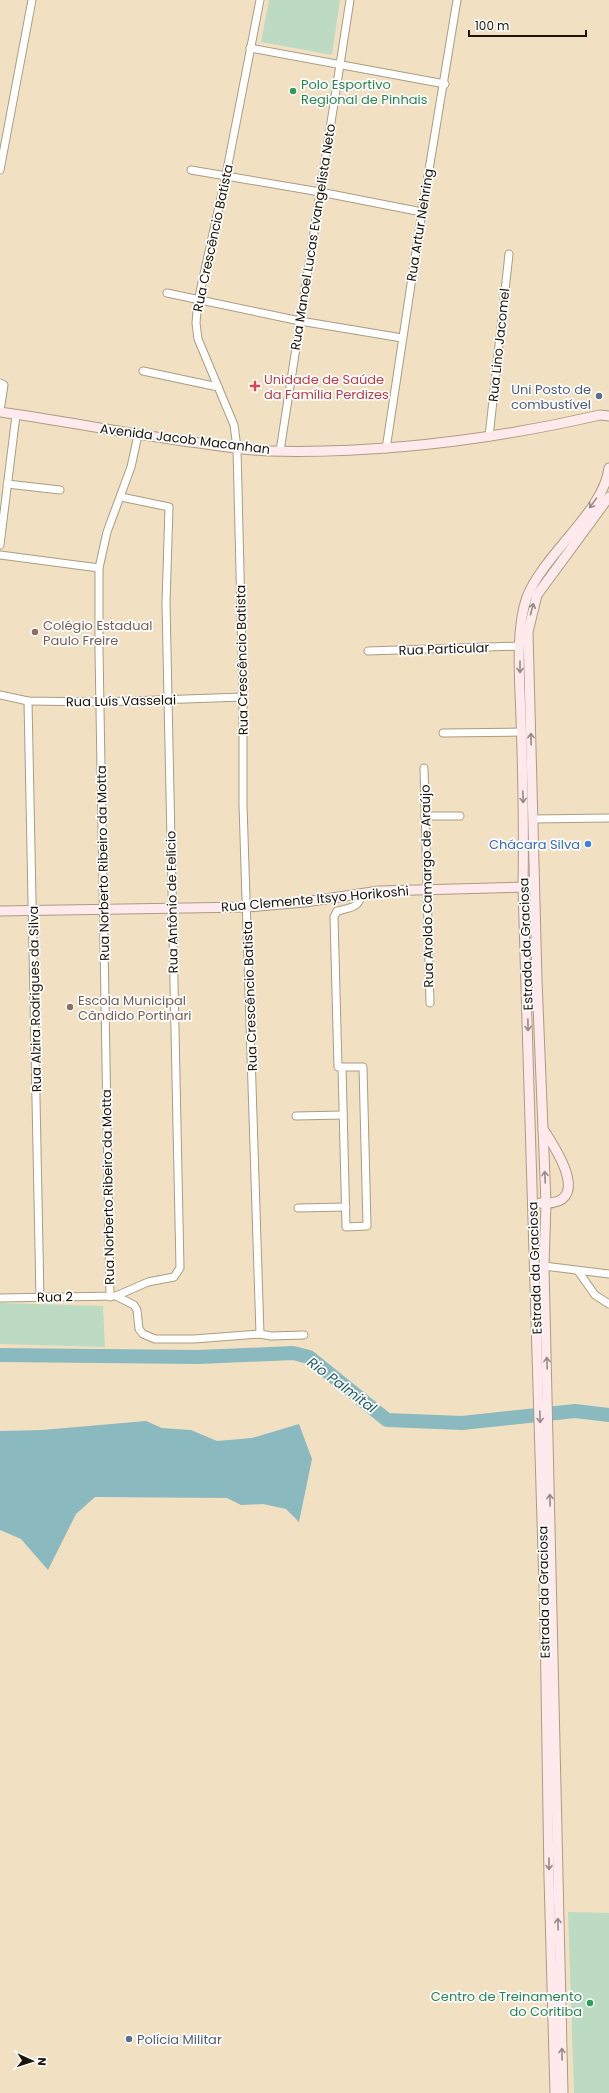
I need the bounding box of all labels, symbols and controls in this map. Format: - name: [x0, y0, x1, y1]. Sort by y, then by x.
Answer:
- scale bar: [469, 12, 586, 38]
- text: 100 m: [475, 17, 509, 34]
- place label: Polo Esportivo Regional de Pinhais: [301, 75, 428, 109]
- marker: Polo Esportivo Regional de Pinhais: [288, 86, 298, 96]
- street label: Rua Manoel Lucas Evangelista Neto: [286, 122, 340, 352]
- street label: Rua Crescêncio Batista: [188, 162, 238, 314]
- street label: Rua Artur Nehring: [402, 167, 438, 283]
- street label: Rua Lino Jacomel: [484, 287, 514, 403]
- place label: Unidade de Saúde da Família Perdizes: [264, 370, 389, 404]
- marker: Unidade de Saúde da Família Perdizes: [249, 380, 261, 392]
- place label: Uni Posto de combustível: [511, 380, 591, 414]
- marker: Uni Posto de combustível: [594, 391, 604, 401]
- street label: Avenida Jacob Macanhan: [99, 419, 271, 459]
- one-way arrow: [589, 498, 597, 509]
- street label: Rua Crescêncio Batista: [231, 585, 253, 735]
- one-way arrow: [529, 603, 536, 616]
- place label: Colégio Estadual Paulo Freire: [43, 616, 152, 650]
- marker: Colégio Estadual Paulo Freire: [30, 627, 40, 637]
- street label: Rua Particular: [398, 638, 490, 660]
- one-way arrow: [516, 660, 524, 673]
- street label: Rua Luís Vasselai: [66, 691, 176, 711]
- one-way arrow: [527, 733, 535, 746]
- street label: Rua Norberto Ribeiro da Motta: [92, 765, 114, 961]
- street label: Rua Aroldo Camargo de Araújo: [416, 784, 438, 988]
- one-way arrow: [520, 790, 527, 803]
- street label: Rua Antônio de Felício: [161, 831, 183, 973]
- place label: Chácara Silva: [489, 835, 580, 854]
- marker: Chácara Silva: [583, 839, 593, 849]
- street label: Estrada da Graciosa: [514, 877, 538, 1011]
- street label: Rua Clemente Itsyo Horikoshi: [220, 881, 410, 917]
- street label: Rua Alzira Rodrigues da Silva: [24, 906, 46, 1092]
- street label: Rua Crescêncio Batista: [238, 921, 262, 1071]
- place label: Escola Municipal Cândido Portinari: [78, 991, 192, 1025]
- marker: Escola Municipal Cândido Portinari: [65, 1002, 75, 1012]
- one-way arrow: [525, 1018, 532, 1031]
- street label: Rua Norberto Ribeiro da Motta: [97, 1089, 119, 1285]
- one-way arrow: [541, 1171, 549, 1184]
- street label: Estrada da Graciosa: [523, 1201, 547, 1335]
- street label: Rua 2: [37, 1287, 73, 1307]
- water label: Rio Palmital: [303, 1352, 381, 1418]
- one-way arrow: [543, 1357, 551, 1370]
- one-way arrow: [536, 1410, 543, 1423]
- one-way arrow: [546, 1494, 554, 1507]
- street label: Estrada da Graciosa: [533, 1526, 555, 1658]
- one-way arrow: [545, 1857, 553, 1870]
- one-way arrow: [555, 1918, 562, 1931]
- place label: Centro de Treinamento do Coritiba: [431, 1987, 582, 2021]
- marker: Centro de Treinamento do Coritiba: [585, 1998, 595, 2008]
- place label: Polícia Militar: [137, 2030, 222, 2049]
- marker: Polícia Militar: [124, 2034, 134, 2044]
- north arrow: [12, 2041, 52, 2081]
- one-way arrow: [558, 2048, 565, 2061]
- text: N: [34, 2057, 50, 2066]

